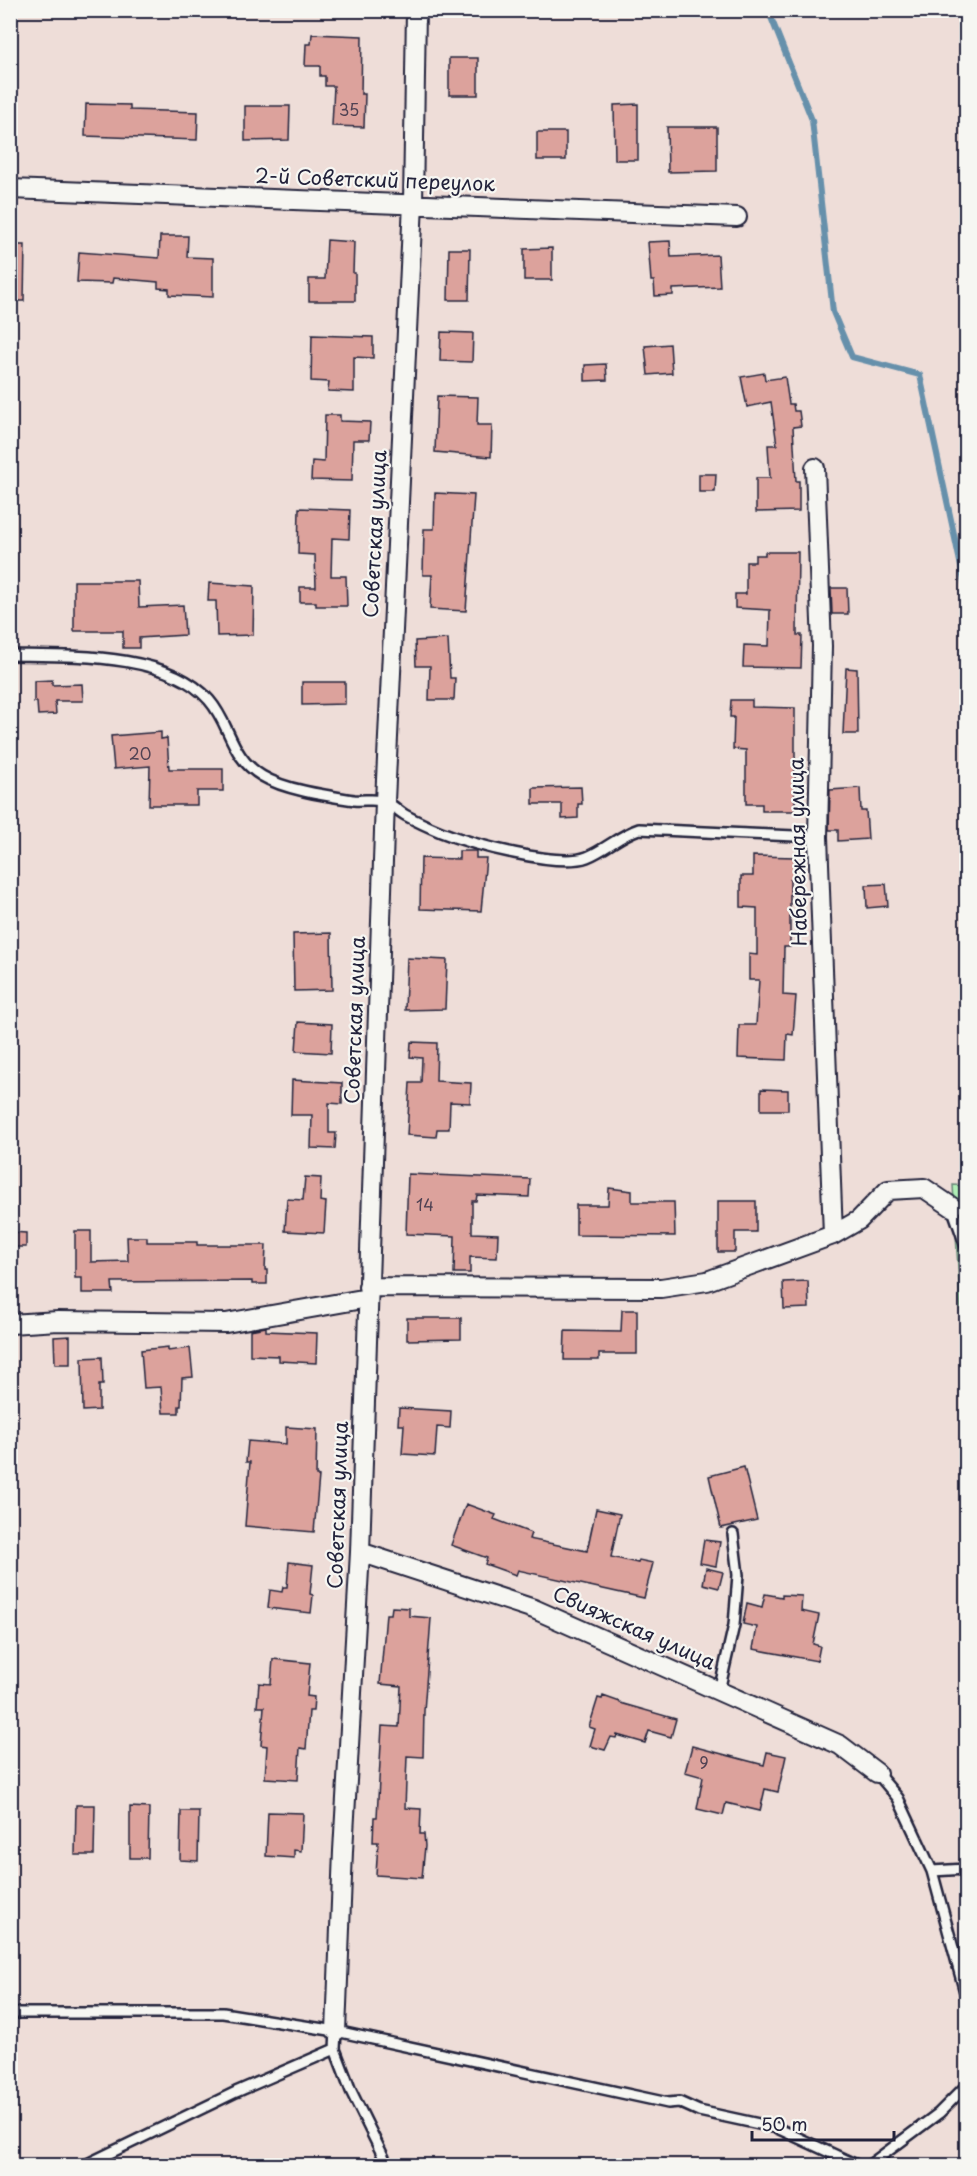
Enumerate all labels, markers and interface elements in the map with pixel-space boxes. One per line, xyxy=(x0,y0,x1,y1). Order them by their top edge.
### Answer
house number: 35 xyxy=(339,97,359,121)
street label: 2-й Советский переулок xyxy=(254,160,496,198)
street label: Советская улица xyxy=(355,449,393,619)
house number: 20 xyxy=(129,741,151,765)
street label: Набережная улица xyxy=(780,757,814,947)
street label: Советская улица xyxy=(336,935,372,1104)
house number: 14 xyxy=(416,1192,434,1216)
street label: Советская улица xyxy=(319,1420,355,1589)
street label: Свияжская улица xyxy=(548,1578,721,1677)
house number: 9 xyxy=(699,1750,709,1774)
scale bar xyxy=(752,2104,894,2142)
text: 50 m xyxy=(761,2110,808,2137)

